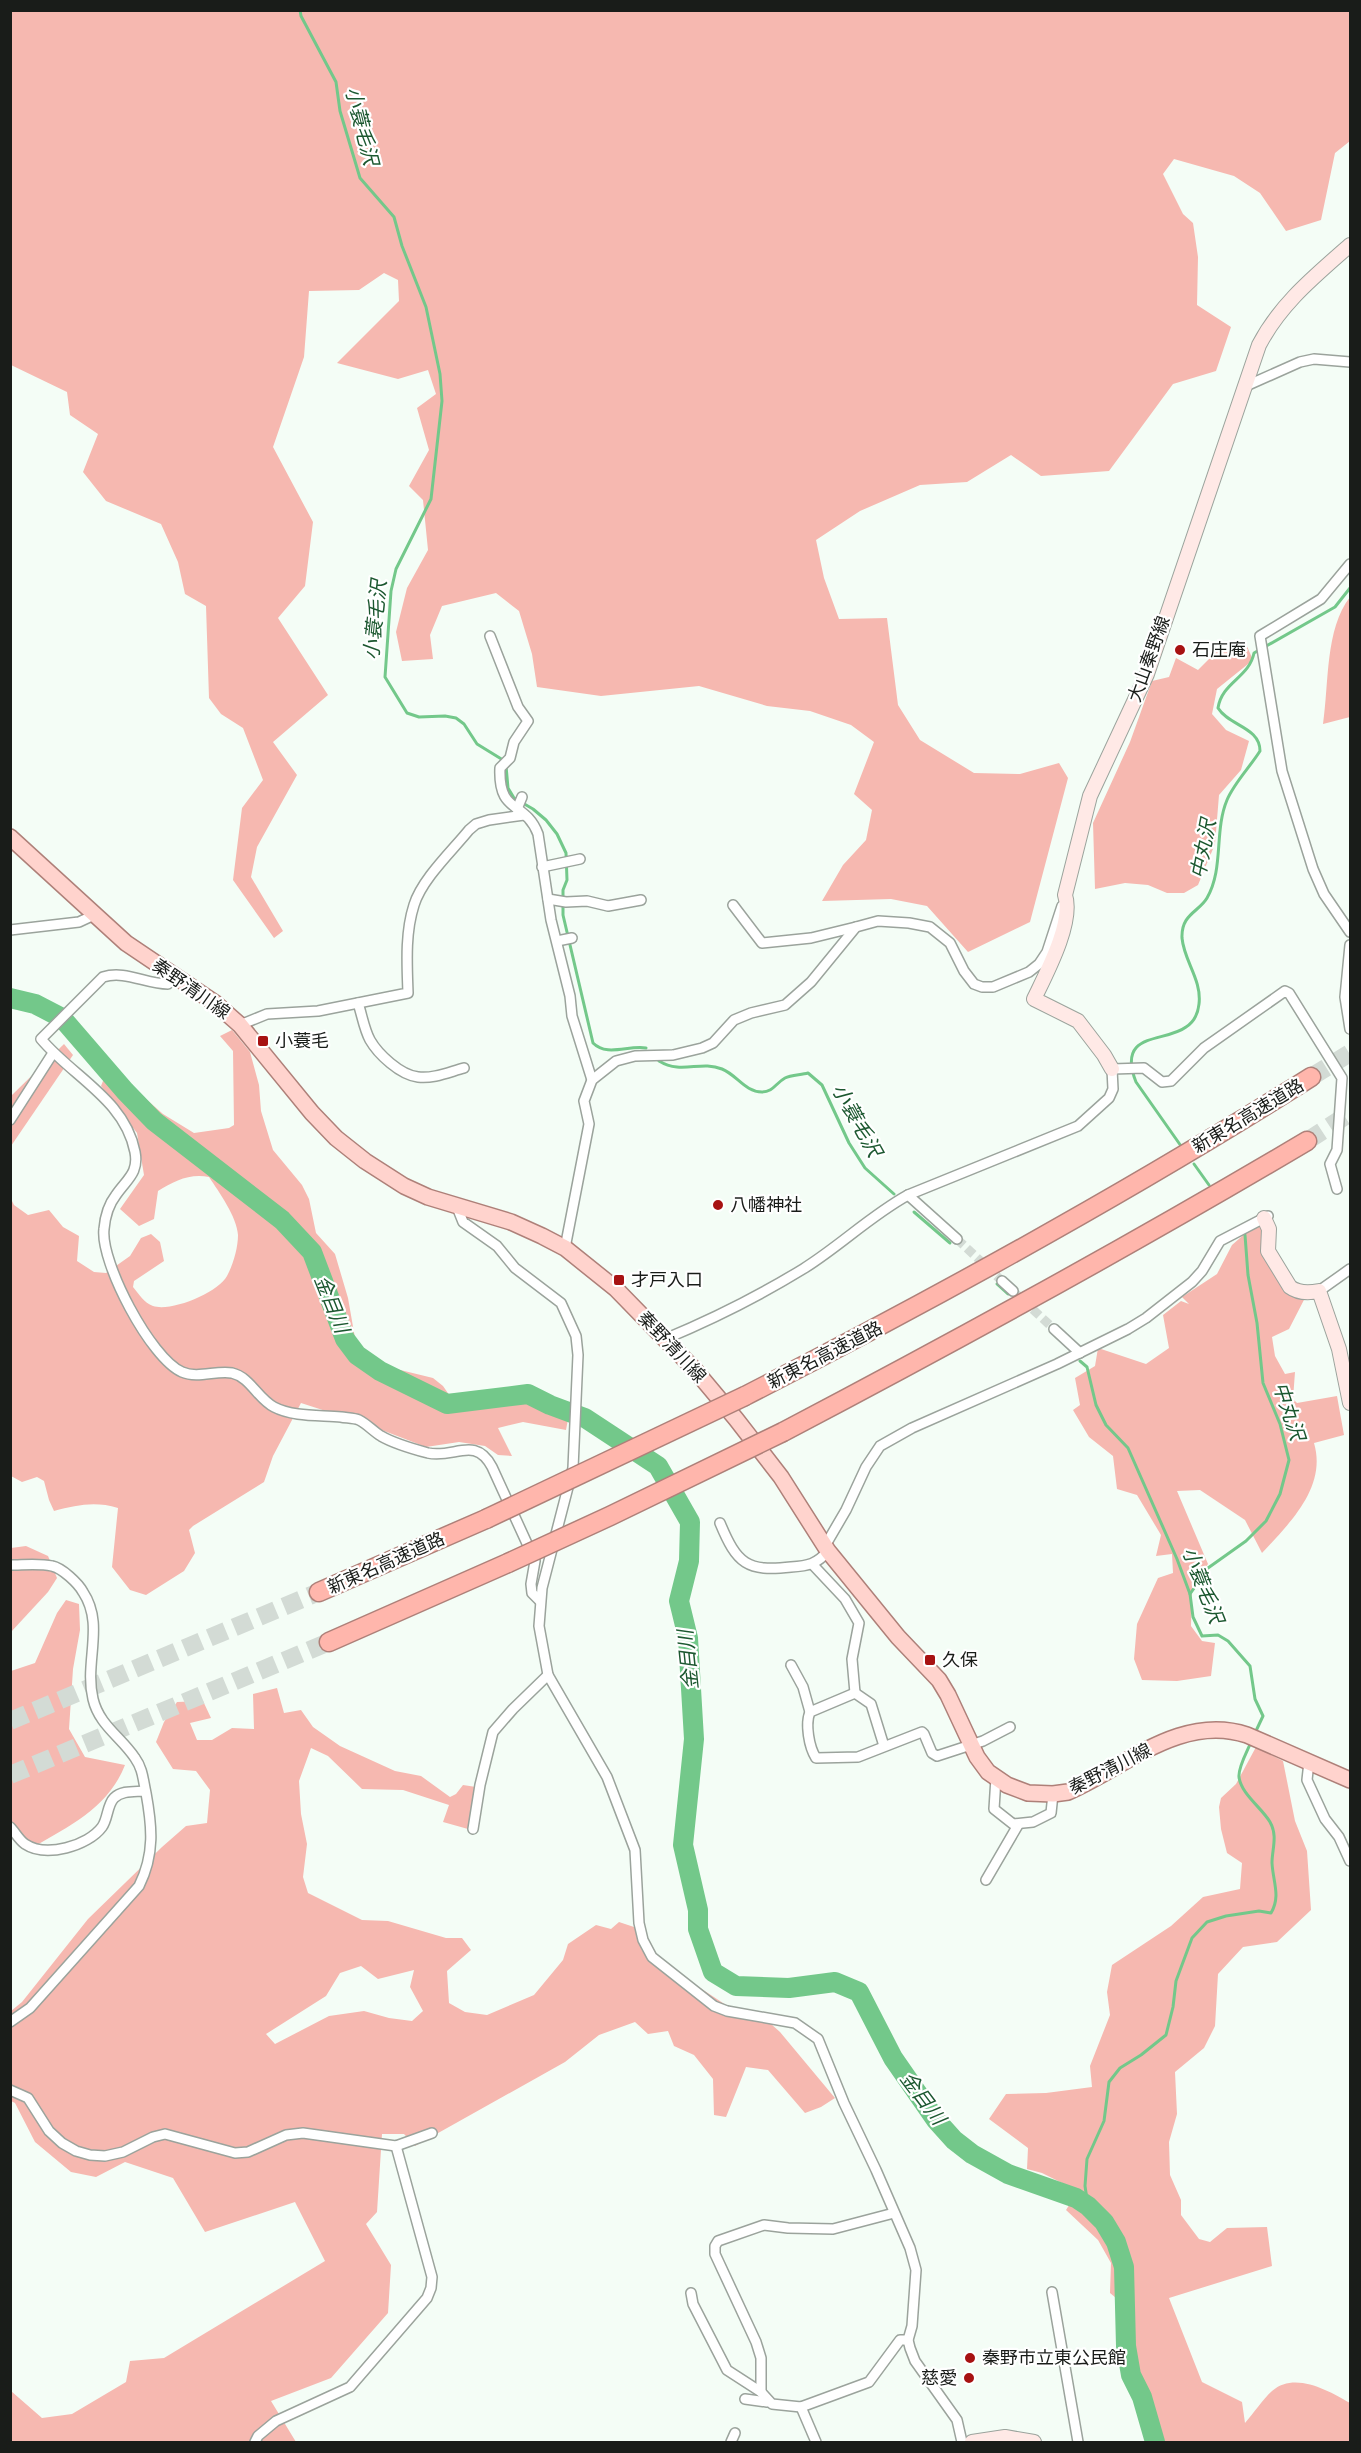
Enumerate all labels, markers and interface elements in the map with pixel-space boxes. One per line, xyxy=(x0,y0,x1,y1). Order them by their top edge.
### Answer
water label: 小蓑毛沢 xyxy=(338,84,385,171)
water label: 小蓑毛沢 xyxy=(358,576,394,661)
street label: 大山秦野線 xyxy=(1122,613,1177,706)
place label: 石庄庵 xyxy=(1192,638,1246,663)
marker: 石庄庵 xyxy=(1173,643,1187,657)
water label: 中丸沢 xyxy=(1185,814,1224,881)
street label: 秦野清川線 xyxy=(147,953,235,1025)
place label: 小蓑毛 xyxy=(275,1029,329,1054)
marker: 小蓑毛 xyxy=(256,1034,270,1048)
street label: 新東名高速道路 xyxy=(1188,1073,1309,1160)
water label: 小蓑毛沢 xyxy=(824,1079,889,1165)
place label: 八幡神社 xyxy=(730,1193,802,1218)
marker: 八幡神社 xyxy=(711,1198,725,1212)
place label: 才戸入口 xyxy=(631,1268,703,1293)
water label: 金目川 xyxy=(307,1271,356,1339)
marker: 才戸入口 xyxy=(612,1273,626,1287)
street label: 秦野清川線 xyxy=(632,1306,711,1389)
street label: 新東名高速道路 xyxy=(763,1316,887,1395)
water label: 中丸沢 xyxy=(1265,1378,1312,1447)
street label: 新東名高速道路 xyxy=(324,1526,449,1601)
water label: 小蓑毛沢 xyxy=(1175,1543,1231,1631)
water label: 金目川 xyxy=(672,1627,706,1691)
place label: 久保 xyxy=(942,1648,978,1673)
marker: 久保 xyxy=(923,1653,937,1667)
street label: 秦野清川線 xyxy=(1064,1738,1156,1801)
water label: 金目川 xyxy=(893,2066,953,2133)
place label: 秦野市立東公民館 xyxy=(982,2346,1126,2371)
marker: 秦野市立東公民館 xyxy=(963,2351,977,2365)
place label: 慈愛 xyxy=(921,2366,957,2391)
marker: 慈愛 xyxy=(962,2371,976,2385)

